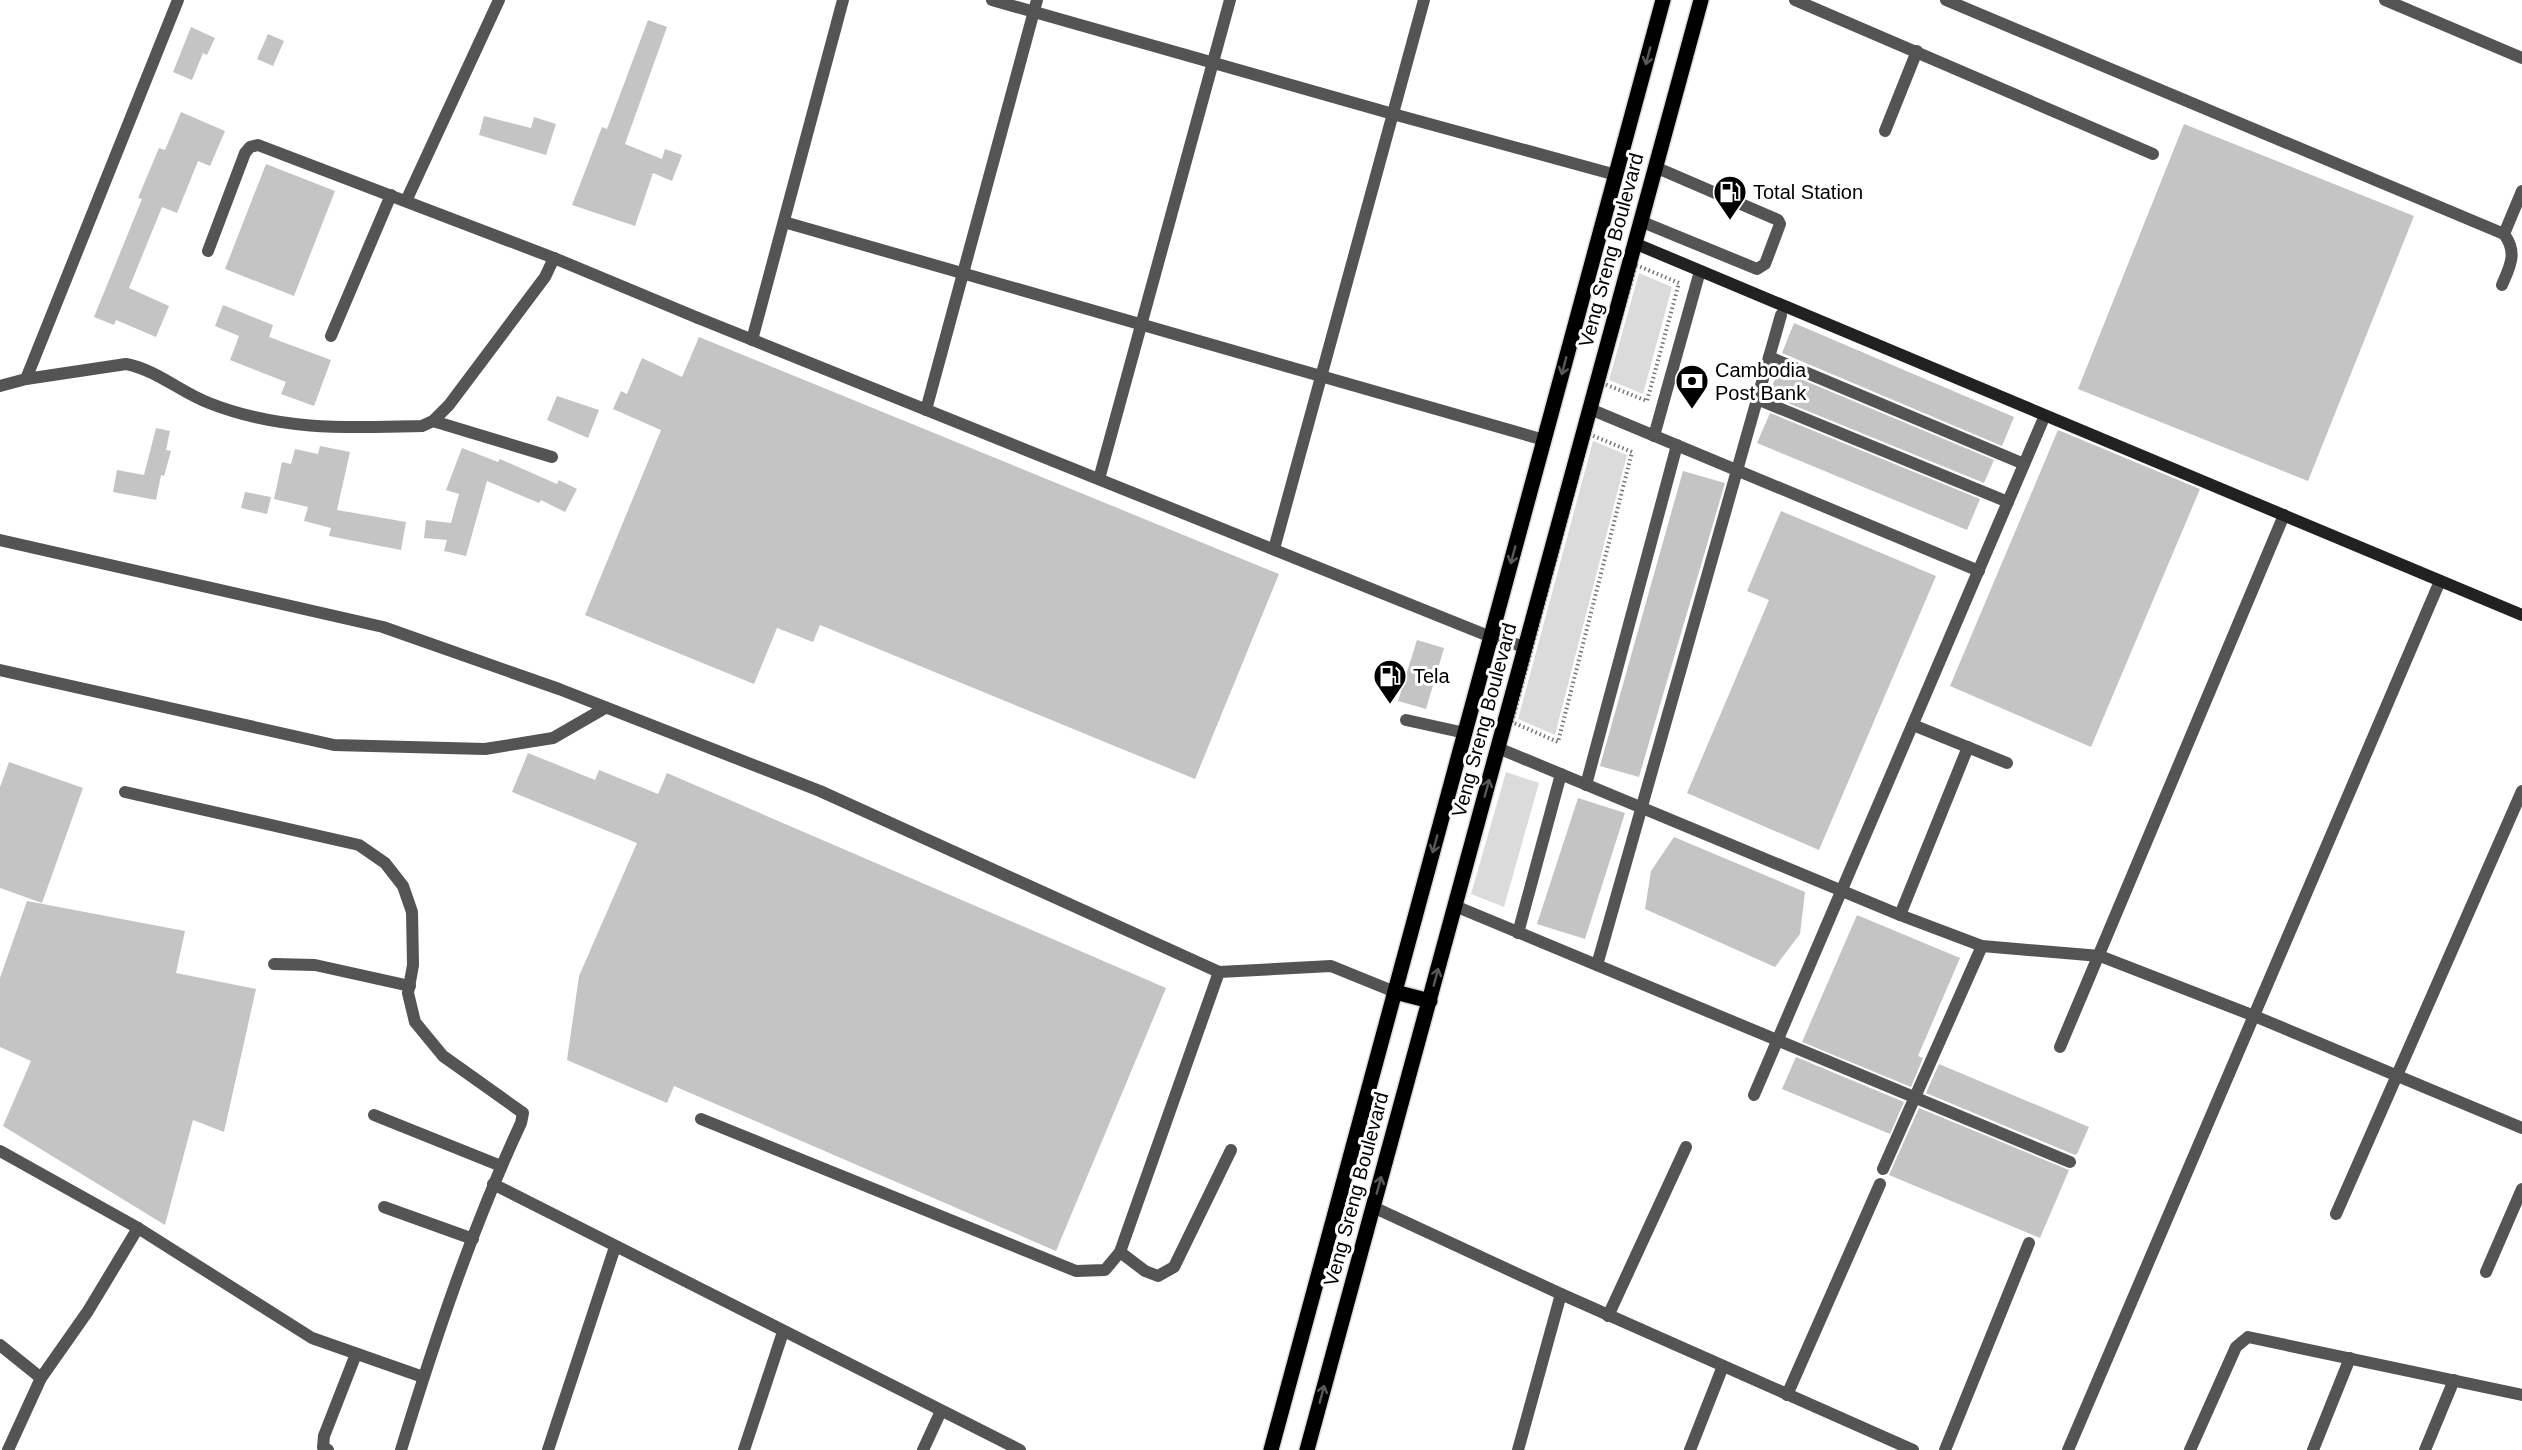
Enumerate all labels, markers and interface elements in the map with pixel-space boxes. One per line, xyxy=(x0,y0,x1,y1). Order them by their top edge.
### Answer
one-way arrow xyxy=(1642,47,1653,66)
street label: Veng Sreng Boulevard xyxy=(1574,150,1648,350)
fuel station icon: Total Station xyxy=(1712,174,1748,221)
place label: Total Station xyxy=(1753,181,1863,203)
one-way arrow xyxy=(1558,356,1570,375)
place label: Cambodia Post Bank xyxy=(1715,359,1807,404)
bank icon: Cambodia Post Bank xyxy=(1674,363,1710,410)
one-way arrow xyxy=(1507,545,1519,564)
street label: Veng Sreng Boulevard xyxy=(1447,620,1521,820)
fuel station icon: Tela xyxy=(1372,658,1408,705)
place label: Tela xyxy=(1413,665,1451,687)
one-way arrow xyxy=(1481,779,1493,798)
one-way arrow xyxy=(1428,834,1440,853)
one-way arrow xyxy=(1431,968,1442,987)
street label: Veng Sreng Boulevard xyxy=(1319,1089,1393,1289)
one-way arrow xyxy=(1374,1176,1385,1195)
one-way arrow xyxy=(1317,1384,1329,1403)

